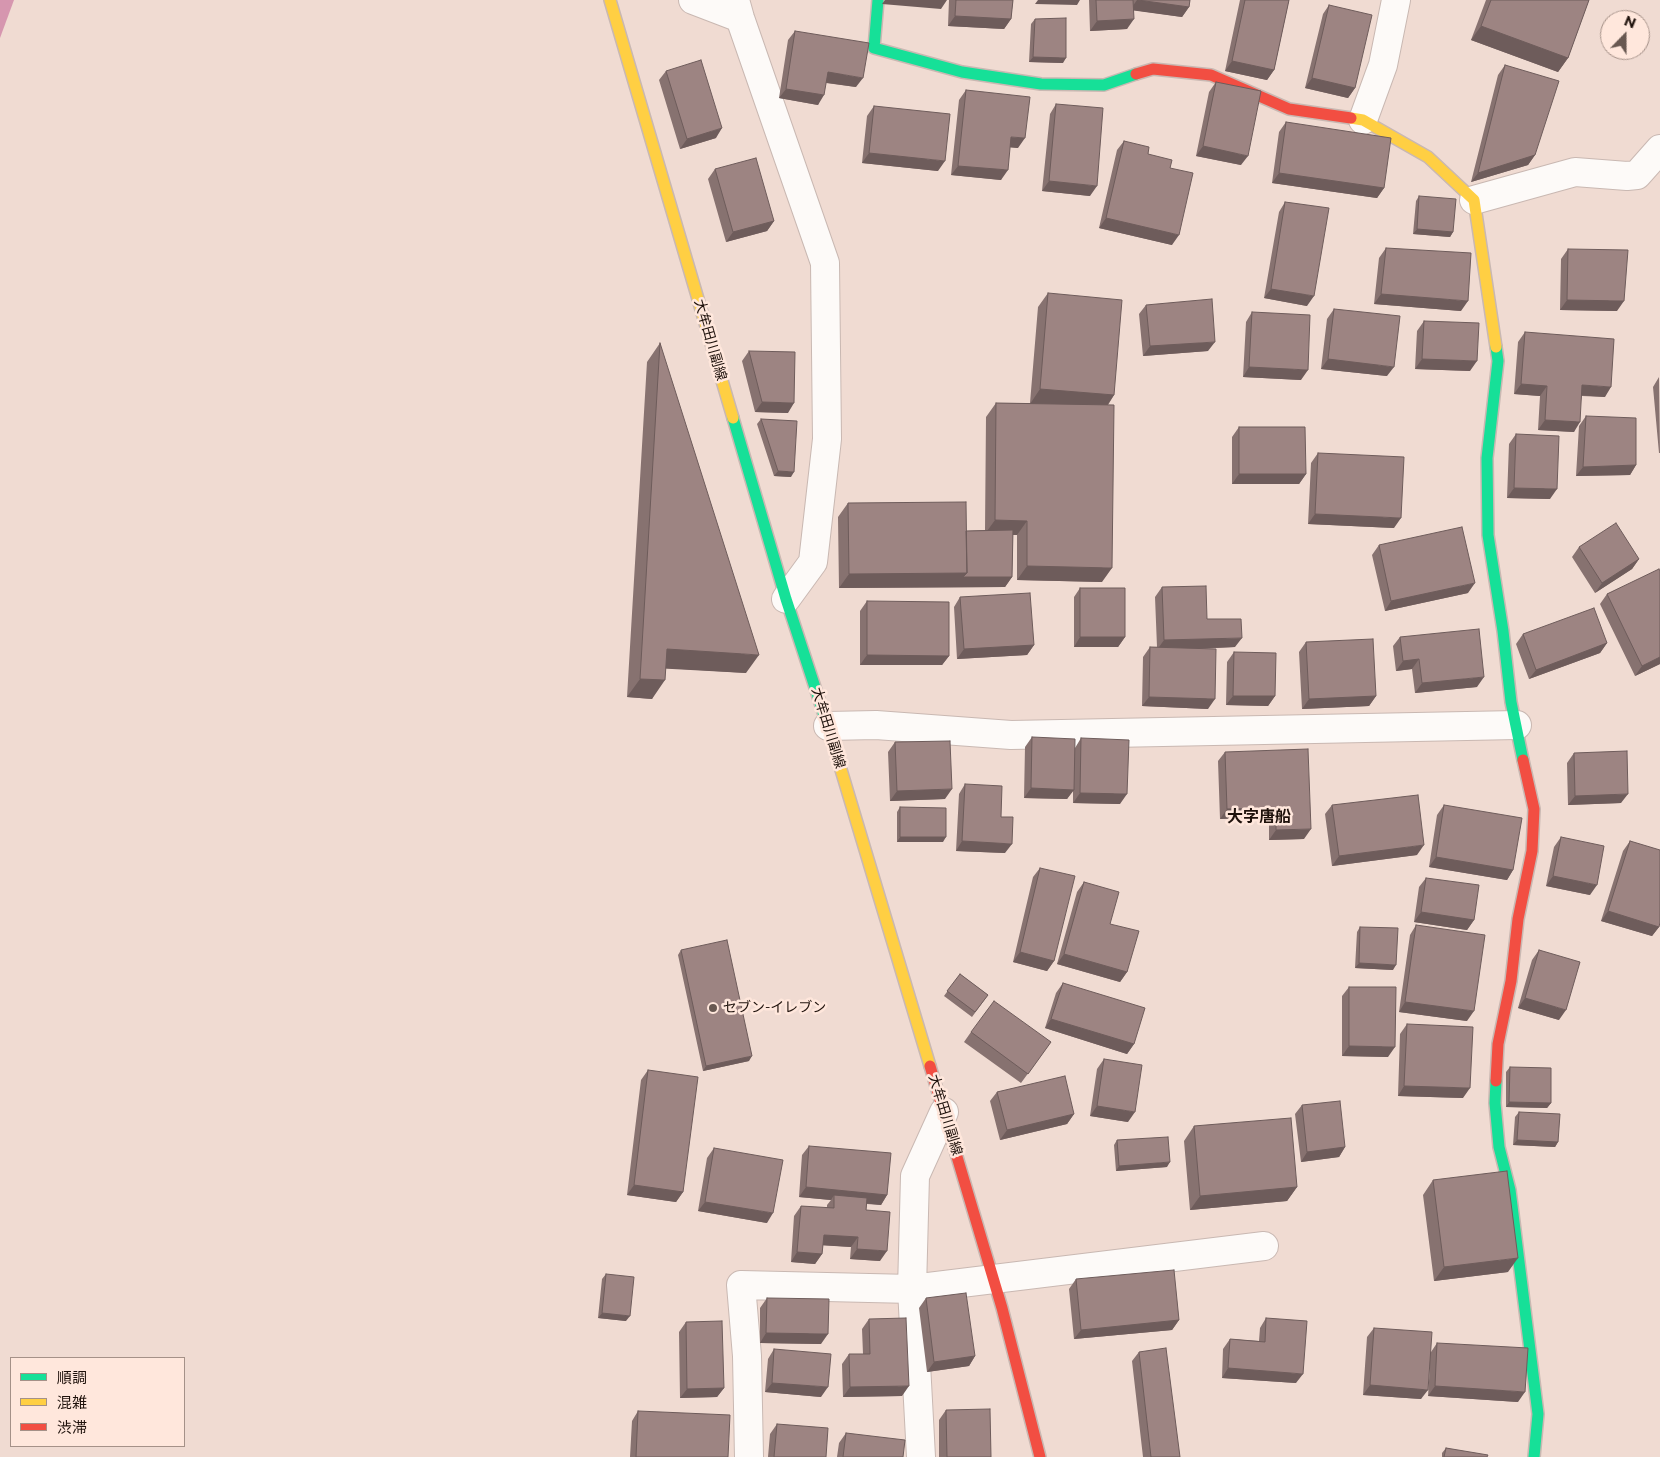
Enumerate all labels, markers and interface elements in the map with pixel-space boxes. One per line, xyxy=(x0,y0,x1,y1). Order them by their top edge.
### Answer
north arrow xyxy=(1600,10,1650,60)
text: N xyxy=(1622,12,1639,32)
street label: 大牟田川副線 xyxy=(690,297,730,383)
street label: 大牟田川副線 xyxy=(808,685,848,771)
district label: 大字唐船 xyxy=(1227,807,1291,827)
place label: セブン-イレブン xyxy=(723,1000,826,1016)
marker: セブン-イレブン xyxy=(707,1002,719,1014)
street label: 大牟田川副線 xyxy=(925,1072,965,1158)
legend xyxy=(10,1357,185,1447)
text: 順調 xyxy=(57,1368,87,1387)
text: 混雑 xyxy=(57,1393,87,1412)
text: 渋滞 xyxy=(57,1418,87,1437)

